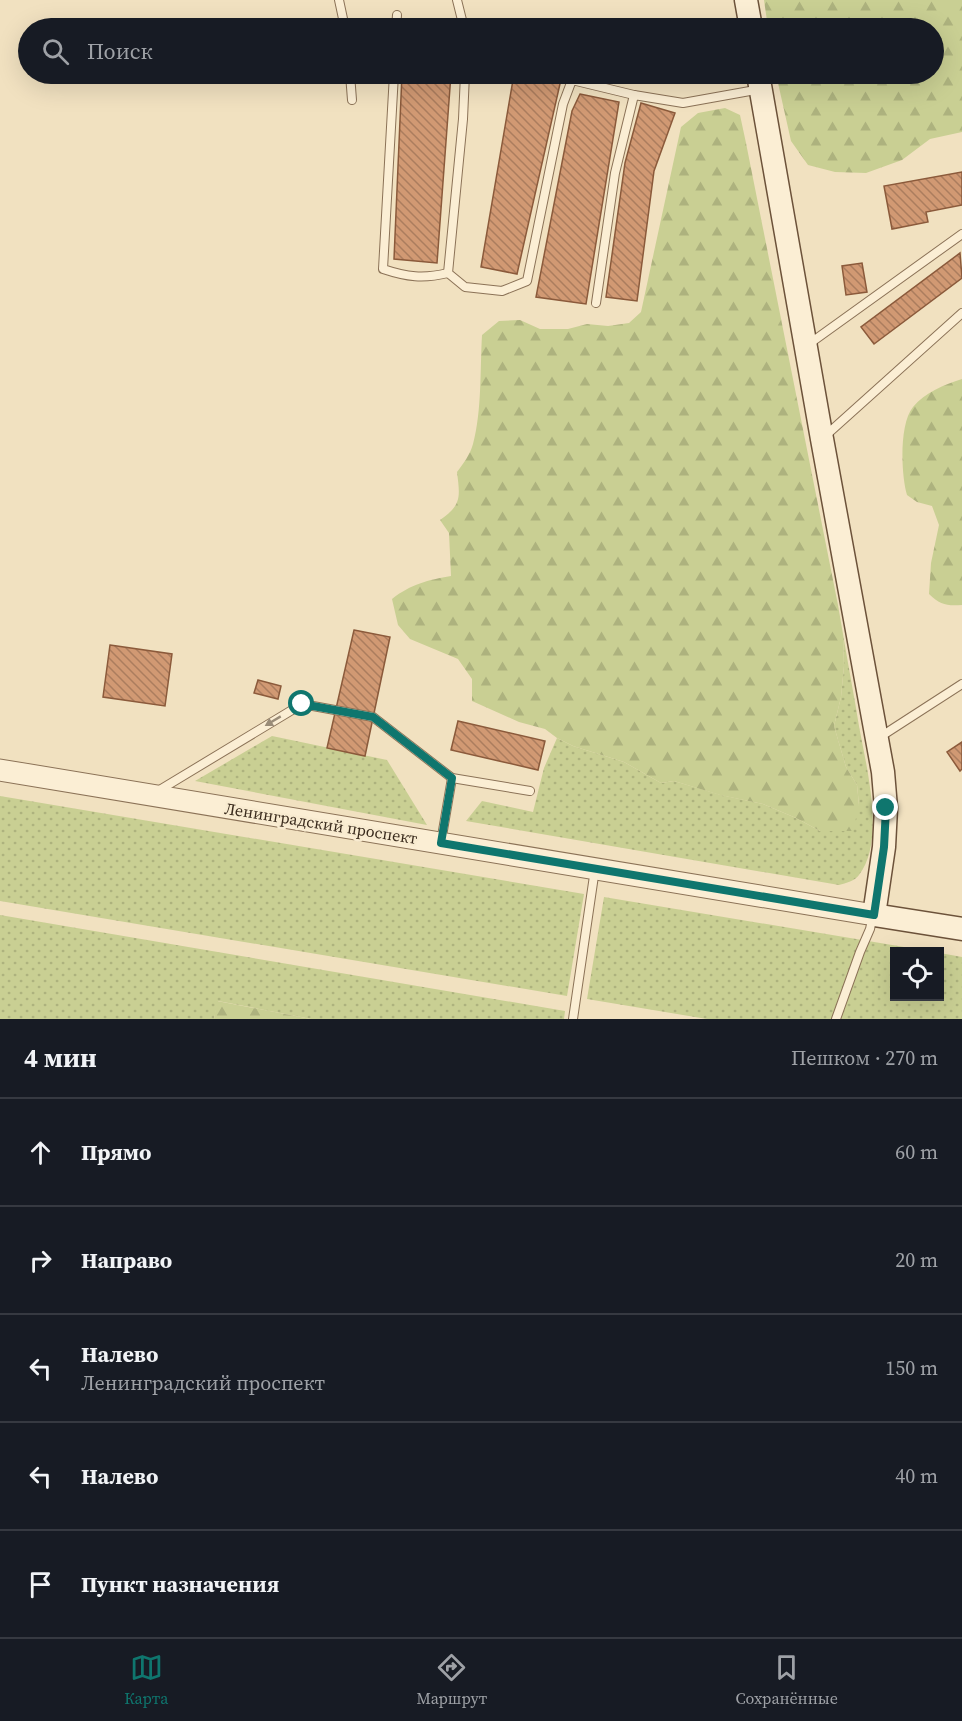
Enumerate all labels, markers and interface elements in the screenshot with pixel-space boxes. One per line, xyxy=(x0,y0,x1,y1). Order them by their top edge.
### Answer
search box xyxy=(18,18,944,84)
icon: search xyxy=(39,35,72,68)
text: Поиск xyxy=(87,36,153,66)
route start xyxy=(288,690,314,716)
one-way arrow xyxy=(265,716,281,727)
route end xyxy=(872,794,898,820)
street label: Ленинградский проспект xyxy=(223,797,420,849)
map controls xyxy=(890,947,944,1001)
button: locate xyxy=(890,947,944,1001)
text: 4 мин xyxy=(24,1040,97,1076)
text: Пешком · 270 m xyxy=(791,1044,938,1072)
icon: ahead xyxy=(24,1136,57,1169)
text: Прямо xyxy=(81,1137,151,1167)
text: 60 m xyxy=(895,1138,938,1166)
icon: right xyxy=(24,1244,57,1277)
text: Направо xyxy=(81,1245,172,1275)
text: 20 m xyxy=(895,1246,938,1274)
text: Налево xyxy=(81,1339,158,1369)
icon: left xyxy=(24,1352,57,1385)
text: 150 m xyxy=(885,1354,938,1382)
text: Ленинградский проспект xyxy=(81,1369,325,1397)
icon: left xyxy=(24,1460,57,1493)
text: Налево xyxy=(81,1461,158,1491)
text: 40 m xyxy=(895,1462,938,1490)
icon: arrive xyxy=(24,1568,57,1601)
text: Пункт назначения xyxy=(81,1569,279,1599)
tab: Карта xyxy=(124,1651,168,1709)
tab: Маршрут xyxy=(417,1651,487,1709)
tab: Сохранённые xyxy=(735,1651,838,1709)

